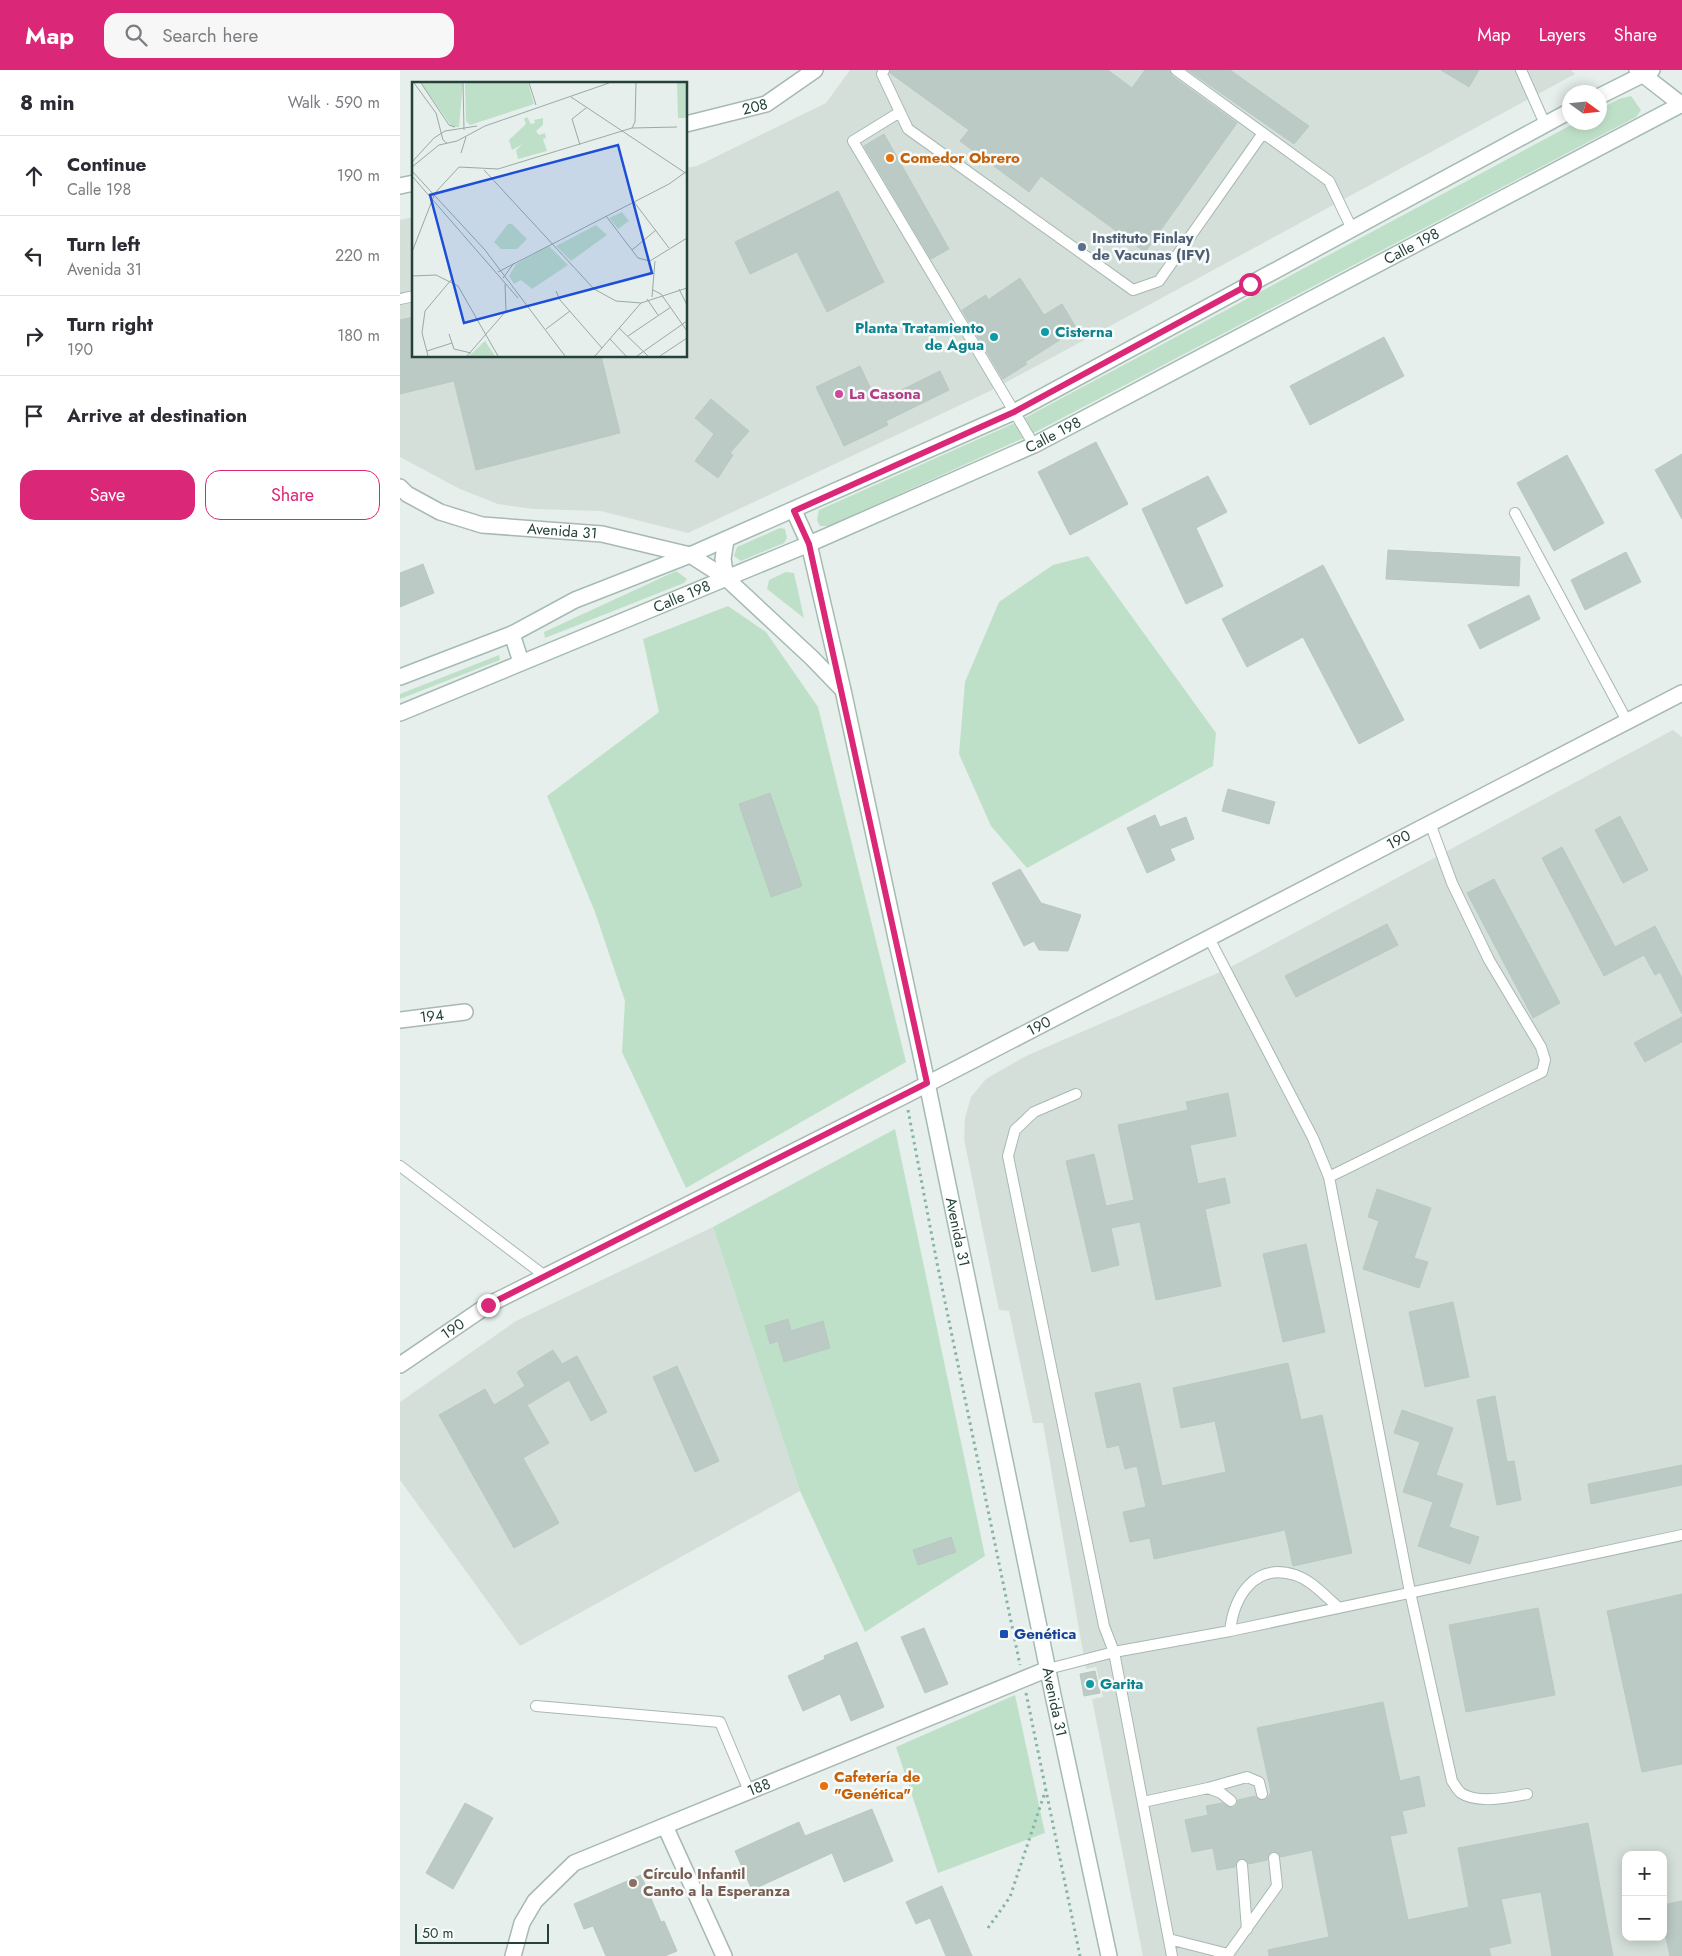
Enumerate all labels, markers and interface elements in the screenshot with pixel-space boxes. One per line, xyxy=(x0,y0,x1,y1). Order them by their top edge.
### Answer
search box xyxy=(104,13,454,58)
text: Map xyxy=(25,18,74,53)
icon: search xyxy=(122,21,150,49)
text: Search here xyxy=(162,22,258,49)
text: Map xyxy=(1477,22,1511,48)
text: Layers xyxy=(1539,22,1586,48)
text: Share xyxy=(1614,22,1657,48)
inset map xyxy=(412,82,688,358)
north arrow xyxy=(1562,85,1607,130)
text: 8 min xyxy=(20,88,75,118)
text: Walk · 590 m xyxy=(288,91,380,114)
street label: 208 xyxy=(740,93,770,121)
place label: Comedor Obrero xyxy=(900,147,1020,169)
text: Continue xyxy=(67,151,146,178)
marker: Comedor Obrero xyxy=(884,152,896,164)
icon: ahead xyxy=(20,162,48,190)
text: 190 m xyxy=(337,164,380,187)
text: Calle 198 xyxy=(67,178,131,201)
street label: Calle 198 xyxy=(1380,223,1443,270)
place label: Instituto Finlay de Vacunas (IFV) xyxy=(1092,227,1210,266)
text: Turn left xyxy=(67,231,140,258)
marker: Instituto Finlay de Vacunas (IFV) xyxy=(1076,241,1088,253)
icon: left xyxy=(20,242,48,270)
text: 220 m xyxy=(335,244,380,267)
text: Avenida 31 xyxy=(67,258,142,281)
route start xyxy=(1239,273,1262,296)
text: Turn right xyxy=(67,311,153,338)
place label: Planta Tratamiento de Agua xyxy=(855,317,984,356)
place label: Cisterna xyxy=(1055,321,1113,343)
icon: right xyxy=(20,322,48,350)
text: 180 m xyxy=(337,324,380,347)
marker: Cisterna xyxy=(1039,326,1051,338)
marker: Planta Tratamiento de Agua xyxy=(988,331,1000,343)
text: 190 xyxy=(67,338,93,361)
place label: La Casona xyxy=(849,383,921,405)
marker: La Casona xyxy=(833,388,845,400)
icon: arrive xyxy=(20,402,48,430)
text: Arrive at destination xyxy=(67,402,247,429)
street label: Calle 198 xyxy=(1022,411,1085,458)
button: Save xyxy=(20,470,195,520)
button: Share xyxy=(205,470,380,520)
street label: Avenida 31 xyxy=(526,517,598,545)
street label: Calle 198 xyxy=(650,575,714,618)
street label: 190 xyxy=(1383,824,1414,855)
street label: 194 xyxy=(418,1004,445,1028)
street label: 190 xyxy=(1023,1011,1055,1042)
street label: Avenida 31 xyxy=(940,1195,976,1269)
route end xyxy=(477,1294,500,1317)
street label: 190 xyxy=(437,1313,469,1345)
place label: Genética xyxy=(1014,1623,1076,1645)
marker: Genética xyxy=(998,1628,1010,1640)
street label: Avenida 31 xyxy=(1037,1665,1073,1739)
place label: Garita xyxy=(1100,1673,1143,1695)
marker: Garita xyxy=(1084,1678,1096,1690)
place label: Cafetería de "Genética" xyxy=(834,1766,921,1805)
street label: 188 xyxy=(744,1773,774,1802)
marker: Cafetería de "Genética" xyxy=(818,1780,830,1792)
map controls xyxy=(1622,1851,1667,1941)
button: + xyxy=(1622,1851,1667,1896)
place label: Círculo Infantil Canto a la Esperanza xyxy=(643,1863,790,1902)
marker: Círculo Infantil Canto a la Esperanza xyxy=(627,1877,639,1889)
button: − xyxy=(1622,1896,1667,1941)
scale bar xyxy=(415,1921,549,1944)
text: 50 m xyxy=(422,1923,453,1943)

